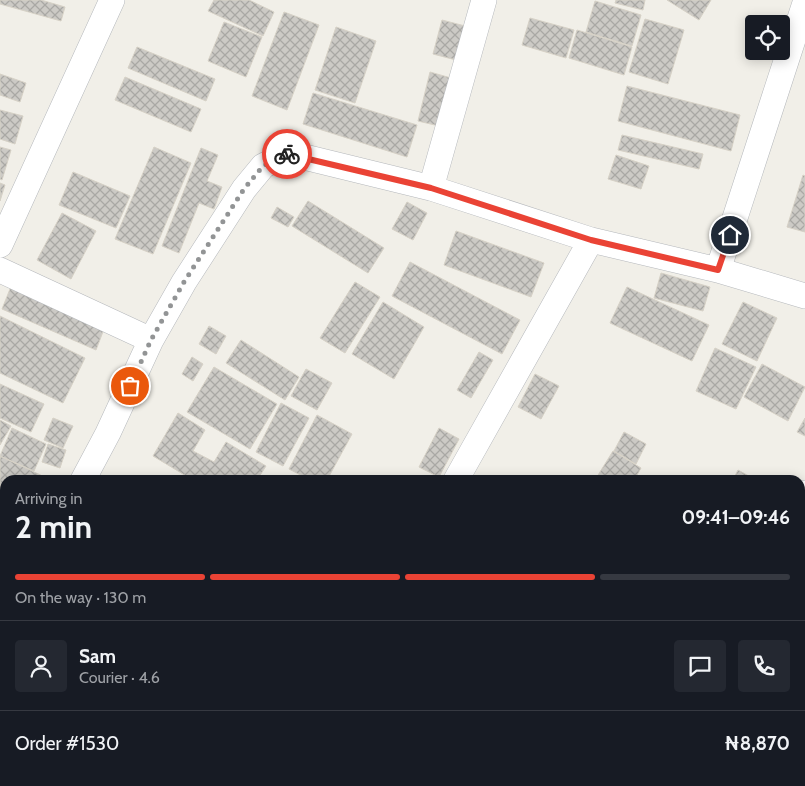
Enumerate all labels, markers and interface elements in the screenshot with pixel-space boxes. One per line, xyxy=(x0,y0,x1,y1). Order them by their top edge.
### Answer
map controls xyxy=(745,15,790,60)
button: locate xyxy=(745,15,790,60)
courier xyxy=(262,129,312,179)
icon: bike xyxy=(273,140,301,168)
pin xyxy=(709,214,751,256)
icon: home xyxy=(716,221,744,249)
pin xyxy=(109,365,151,407)
icon: bag xyxy=(116,372,144,400)
text: Arriving in xyxy=(15,489,82,508)
text: 09:41–09:46 xyxy=(682,506,790,529)
text: 2 min xyxy=(15,507,92,546)
text: On the way · 130 m xyxy=(15,588,146,607)
button: person xyxy=(15,640,67,692)
button: chat xyxy=(674,640,726,692)
button: phone xyxy=(738,640,790,692)
text: Sam xyxy=(79,645,116,668)
text: Courier · 4.6 xyxy=(79,668,160,687)
text: Order #1530 xyxy=(15,732,119,755)
text: ₦8,870 xyxy=(724,732,790,755)

